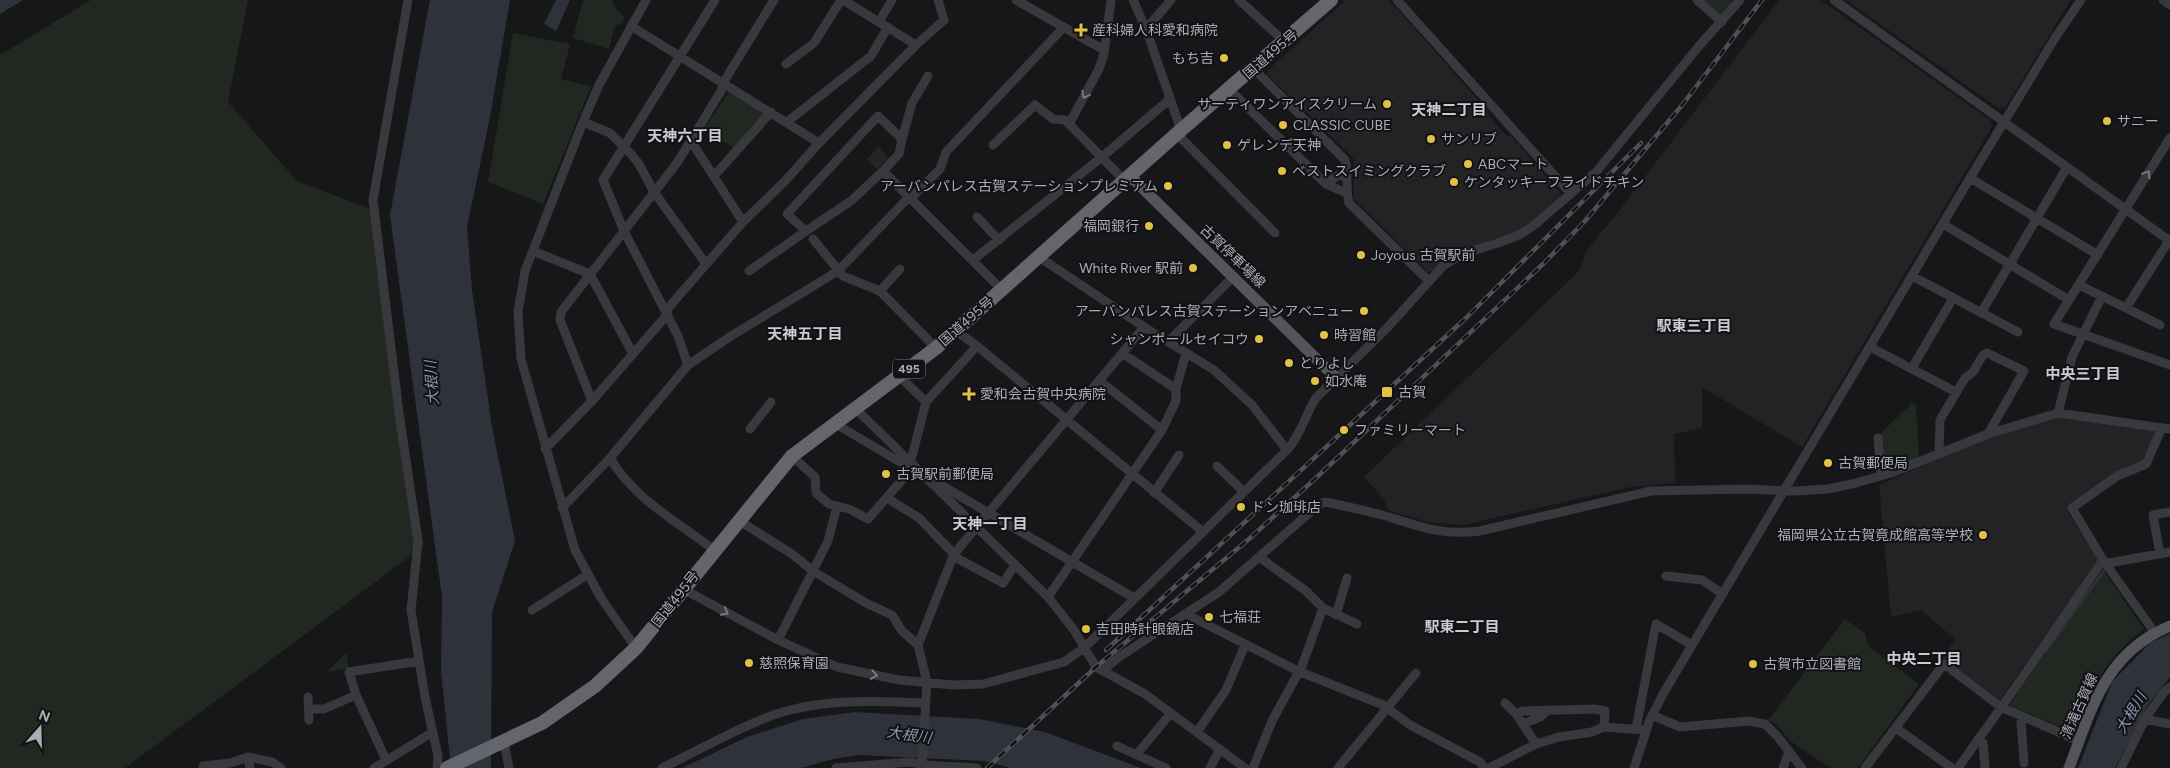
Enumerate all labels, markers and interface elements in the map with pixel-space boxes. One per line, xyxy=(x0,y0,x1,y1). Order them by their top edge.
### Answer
place label: 産科婦人科愛和病院 xyxy=(1092,22,1218,39)
marker: 産科婦人科愛和病院 xyxy=(1074,23,1088,37)
street label: 国道495号 xyxy=(1240,26,1301,83)
place label: もち吉 xyxy=(1172,50,1214,67)
marker: もち吉 xyxy=(1218,52,1230,64)
one-way arrow xyxy=(1081,89,1091,98)
place label: サーティワンアイスクリーム xyxy=(1197,96,1377,113)
marker: サーティワンアイスクリーム xyxy=(1381,98,1393,110)
district label: 天神二丁目 xyxy=(1411,101,1487,119)
place label: サニー xyxy=(2117,113,2159,130)
marker: サニー xyxy=(2101,115,2113,127)
place label: CLASSIC CUBE xyxy=(1293,117,1391,134)
marker: CLASSIC CUBE xyxy=(1277,119,1289,131)
district label: 天神六丁目 xyxy=(647,127,723,145)
place label: サンリブ xyxy=(1441,131,1497,148)
marker: サンリブ xyxy=(1425,133,1437,145)
place label: ゲレンデ天神 xyxy=(1237,137,1321,154)
marker: ゲレンデ天神 xyxy=(1221,139,1233,151)
place label: ABCマート xyxy=(1478,156,1548,173)
marker: ABCマート xyxy=(1462,158,1474,170)
place label: ベストスイミングクラブ xyxy=(1292,163,1446,180)
marker: ベストスイミングクラブ xyxy=(1276,165,1288,177)
one-way arrow xyxy=(2141,170,2151,179)
place label: ケンタッキーフライドチキン xyxy=(1464,174,1644,191)
marker: ケンタッキーフライドチキン xyxy=(1448,176,1460,188)
place label: アーバンパレス古賀ステーションプレミアム xyxy=(880,178,1158,195)
marker: アーバンパレス古賀ステーションプレミアム xyxy=(1162,180,1174,192)
place label: 福岡銀行 xyxy=(1083,218,1139,235)
marker: 福岡銀行 xyxy=(1143,220,1155,232)
street label: 古賀停車場線 xyxy=(1197,221,1269,292)
place label: Joyous 古賀駅前 xyxy=(1371,247,1475,264)
marker: Joyous 古賀駅前 xyxy=(1355,249,1367,261)
place label: White River 駅前 xyxy=(1079,260,1183,277)
marker: White River 駅前 xyxy=(1187,262,1199,274)
street label: 国道495号 xyxy=(936,293,997,350)
place label: アーバンパレス古賀ステーションアベニュー xyxy=(1075,303,1354,320)
marker: アーバンパレス古賀ステーションアベニュー xyxy=(1358,305,1370,317)
district label: 駅東三丁目 xyxy=(1656,317,1732,335)
district label: 天神五丁目 xyxy=(767,325,843,343)
place label: 時習館 xyxy=(1334,327,1376,344)
marker: 時習館 xyxy=(1318,329,1330,341)
place label: シャンポールセイコウ xyxy=(1110,331,1249,348)
marker: シャンポールセイコウ xyxy=(1253,333,1265,345)
place label: とりよし xyxy=(1299,355,1355,372)
marker: とりよし xyxy=(1283,357,1295,369)
water label: 大根川 xyxy=(421,358,443,406)
road number: 495 xyxy=(893,359,925,378)
district label: 中央三丁目 xyxy=(2045,365,2121,383)
place label: 如水庵 xyxy=(1325,373,1367,390)
marker: 如水庵 xyxy=(1309,375,1321,387)
place label: 古賀 xyxy=(1398,384,1426,401)
marker: 古賀 xyxy=(1380,385,1394,399)
place label: 愛和会古賀中央病院 xyxy=(980,386,1106,403)
marker: 愛和会古賀中央病院 xyxy=(962,387,976,401)
place label: ファミリーマート xyxy=(1354,422,1466,439)
marker: ファミリーマート xyxy=(1338,424,1350,436)
place label: 古賀郵便局 xyxy=(1838,455,1908,472)
marker: 古賀郵便局 xyxy=(1822,457,1834,469)
place label: 古賀駅前郵便局 xyxy=(896,466,994,483)
marker: 古賀駅前郵便局 xyxy=(880,468,892,480)
place label: ドン珈琲店 xyxy=(1251,499,1321,516)
marker: ドン珈琲店 xyxy=(1235,501,1247,513)
district label: 天神一丁目 xyxy=(952,515,1028,533)
place label: 福岡県公立古賀竟成館高等学校 xyxy=(1777,527,1973,544)
marker: 福岡県公立古賀竟成館高等学校 xyxy=(1977,529,1989,541)
street label: 国道495号 xyxy=(648,568,703,631)
one-way arrow xyxy=(720,606,729,616)
place label: 七福荘 xyxy=(1219,609,1261,626)
marker: 七福荘 xyxy=(1203,611,1215,623)
district label: 駅東二丁目 xyxy=(1424,618,1500,636)
place label: 吉田時計眼鏡店 xyxy=(1096,621,1194,638)
marker: 吉田時計眼鏡店 xyxy=(1080,623,1092,635)
district label: 中央二丁目 xyxy=(1886,650,1962,668)
place label: 慈照保育園 xyxy=(759,655,829,672)
place label: 古賀市立図書館 xyxy=(1763,656,1861,673)
marker: 慈照保育園 xyxy=(743,657,755,669)
marker: 古賀市立図書館 xyxy=(1747,658,1759,670)
one-way arrow xyxy=(870,670,879,680)
street label: 清滝古賀線 xyxy=(2057,671,2101,742)
water label: 大根川 xyxy=(2112,687,2151,737)
north arrow xyxy=(15,703,65,753)
text: N xyxy=(36,706,52,726)
water label: 大根川 xyxy=(885,723,935,747)

